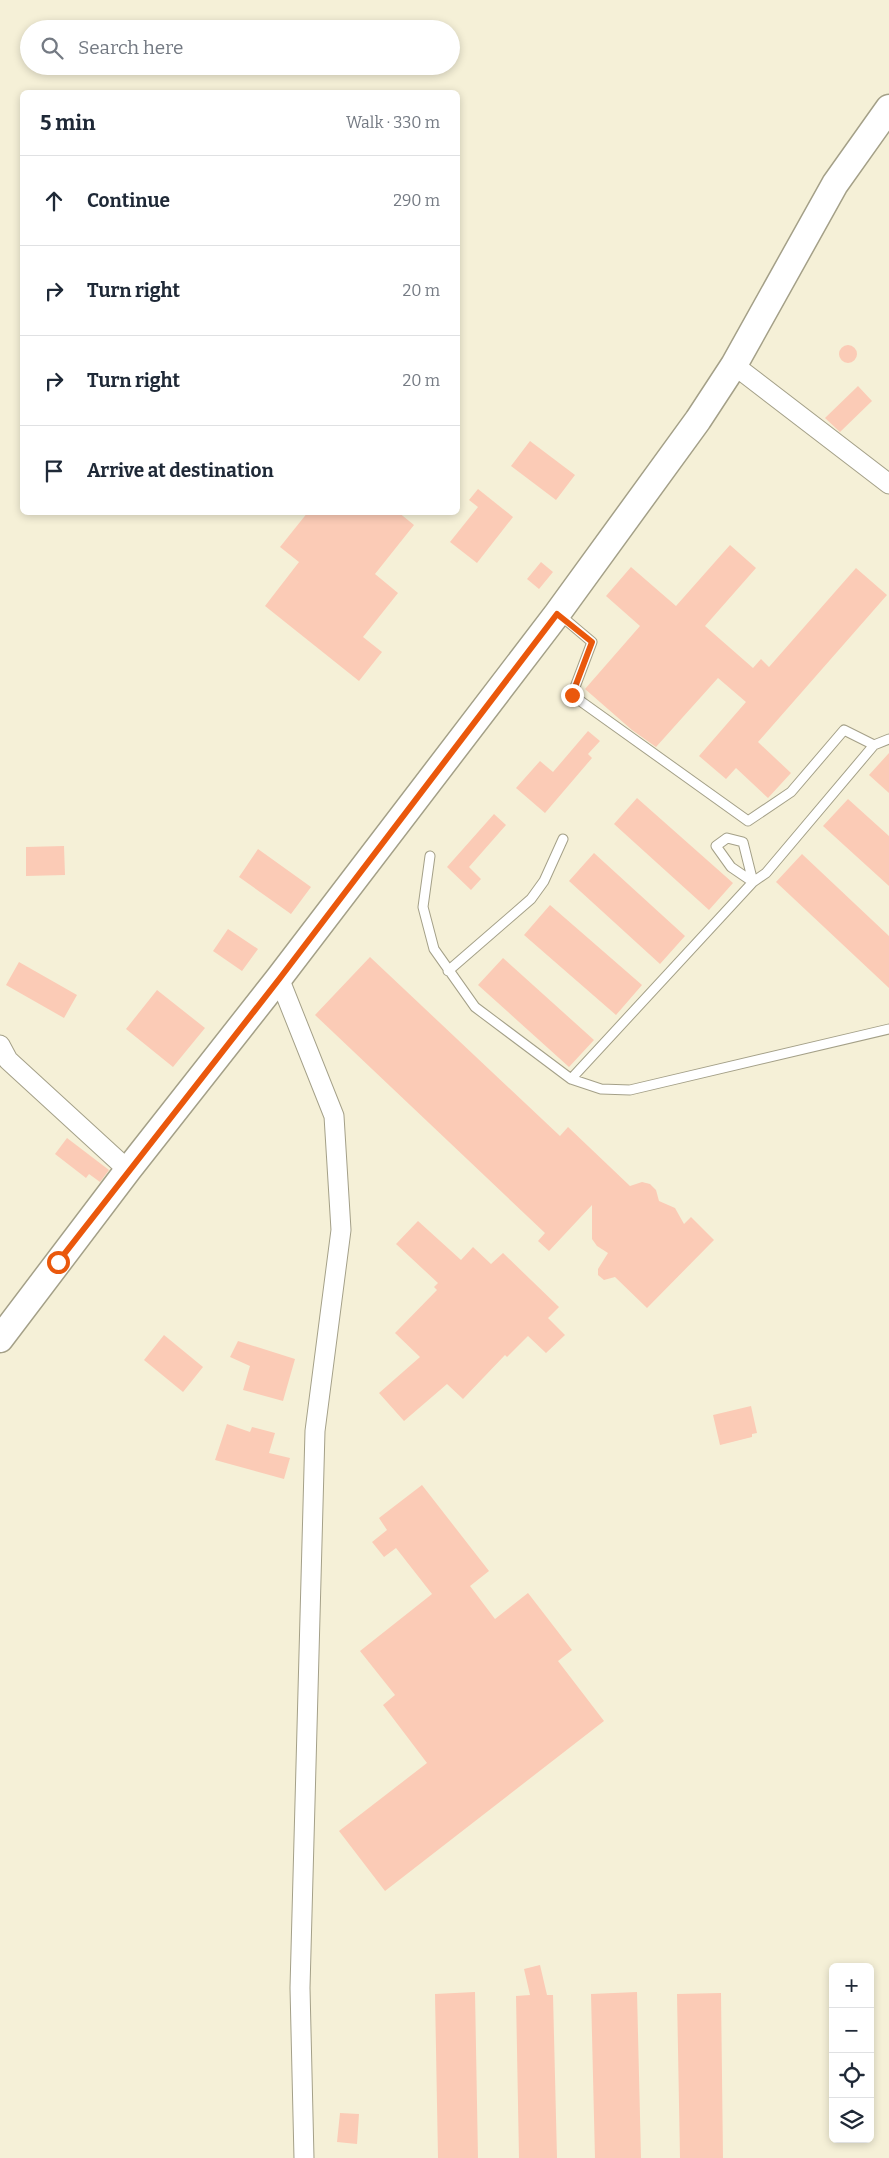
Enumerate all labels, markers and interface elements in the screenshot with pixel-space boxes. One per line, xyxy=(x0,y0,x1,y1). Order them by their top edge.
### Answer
search box xyxy=(20,20,460,75)
icon: search xyxy=(38,34,66,62)
text: Search here xyxy=(78,36,183,59)
text: 5 min xyxy=(40,110,96,136)
text: Walk · 330 m xyxy=(346,113,440,132)
icon: ahead xyxy=(40,187,68,215)
text: Continue xyxy=(87,189,170,212)
text: 290 m xyxy=(393,191,440,210)
icon: right xyxy=(40,277,68,305)
text: Turn right xyxy=(87,279,180,302)
text: 20 m xyxy=(403,281,440,300)
icon: right xyxy=(40,367,68,395)
text: Turn right xyxy=(87,369,180,392)
text: 20 m xyxy=(403,371,440,390)
icon: arrive xyxy=(40,457,68,485)
text: Arrive at destination xyxy=(87,459,274,482)
route end xyxy=(561,684,584,707)
route start xyxy=(47,1251,70,1274)
map controls xyxy=(829,1963,874,2143)
button: + xyxy=(829,1963,874,2008)
button: − xyxy=(829,2008,874,2053)
button: locate xyxy=(829,2053,874,2098)
button: layers xyxy=(829,2098,874,2143)

